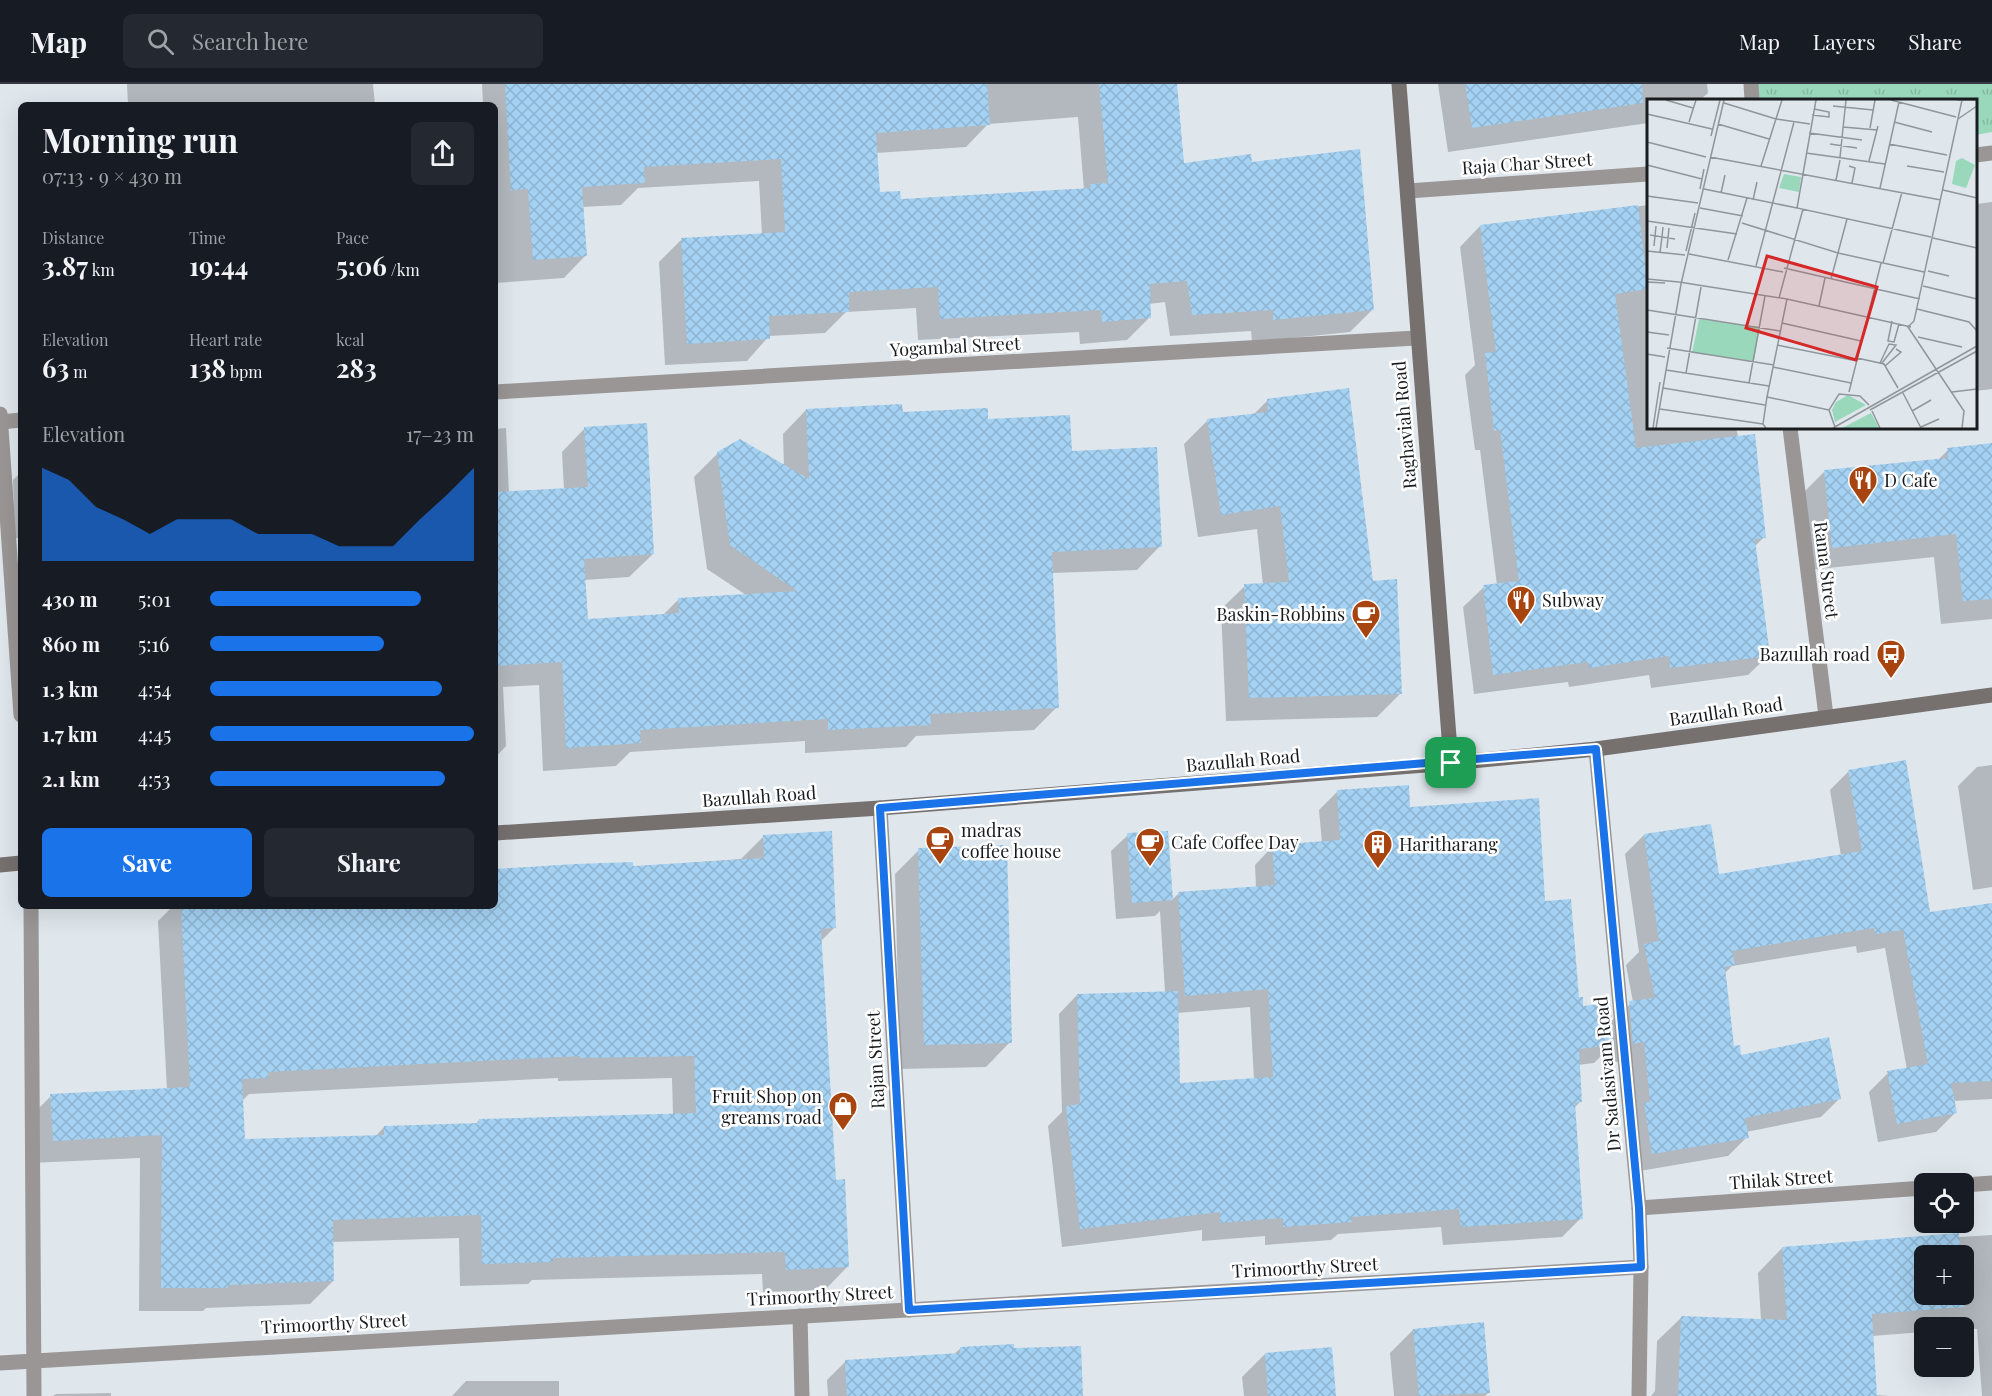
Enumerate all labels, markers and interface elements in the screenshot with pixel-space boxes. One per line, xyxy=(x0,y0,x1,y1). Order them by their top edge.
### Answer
search box xyxy=(123,14,543,68)
text: Map xyxy=(30,23,87,60)
icon: search xyxy=(144,25,177,58)
text: Search here xyxy=(192,26,308,56)
text: Map xyxy=(1739,27,1780,55)
text: Layers xyxy=(1813,27,1875,55)
text: Share xyxy=(1908,27,1962,55)
inset map xyxy=(1647,99,1977,429)
text: Morning run xyxy=(42,117,238,161)
button: share xyxy=(411,122,474,185)
street label: Raja Char Street xyxy=(1461,146,1594,180)
text: 07:13 · 9 × 430 m xyxy=(42,162,182,189)
text: Distance xyxy=(42,227,104,248)
text: Time xyxy=(189,227,226,248)
text: Pace xyxy=(336,227,369,248)
text: 3.87 xyxy=(42,248,88,283)
text: 19:44 xyxy=(189,248,248,283)
text: 5:06 xyxy=(336,248,387,283)
text: km xyxy=(88,259,115,280)
text: /km xyxy=(387,259,420,280)
text: Elevation xyxy=(42,329,109,350)
text: Heart rate xyxy=(189,329,262,350)
text: kcal xyxy=(336,329,365,350)
street label: Yogambal Street xyxy=(888,331,1021,361)
text: 63 xyxy=(42,350,69,385)
text: 138 xyxy=(189,350,226,385)
text: 283 xyxy=(336,350,377,385)
street label: Raghaviah Road xyxy=(1386,359,1422,490)
text: m xyxy=(69,361,87,382)
text: bpm xyxy=(226,361,263,382)
text: Elevation xyxy=(42,420,125,447)
text: 17–23 m xyxy=(406,420,474,447)
restaurant icon: D Cafe xyxy=(1847,464,1879,506)
place label: D Cafe xyxy=(1884,468,1938,492)
street label: Rama Street xyxy=(1809,520,1845,621)
restaurant icon: Subway xyxy=(1505,584,1537,626)
text: 430 m xyxy=(42,585,98,612)
text: 5:01 xyxy=(138,585,171,612)
place label: Subway xyxy=(1542,588,1604,612)
cafe icon: Baskin-Robbins xyxy=(1350,598,1382,640)
place label: Baskin-Robbins xyxy=(1216,602,1345,626)
text: 860 m xyxy=(42,630,100,657)
text: 5:16 xyxy=(138,630,169,657)
bus stop icon: Bazullah road xyxy=(1875,638,1907,680)
place label: Bazullah road xyxy=(1760,642,1871,666)
text: 1.3 km xyxy=(42,675,98,702)
text: 4:54 xyxy=(138,675,171,702)
street label: Bazullah Road xyxy=(1668,691,1785,731)
text: 1.7 km xyxy=(42,720,98,747)
text: 4:45 xyxy=(138,720,171,747)
pin xyxy=(1425,737,1476,788)
street label: Bazullah Road xyxy=(1185,743,1302,777)
icon: arrive xyxy=(1434,746,1467,779)
text: 2.1 km xyxy=(42,765,100,792)
text: 4:53 xyxy=(138,765,171,792)
street label: Bazullah Road xyxy=(701,780,817,812)
place label: madras coffee house xyxy=(961,818,1061,863)
cafe icon: madras coffee house xyxy=(924,824,956,866)
cafe icon: Cafe Coffee Day xyxy=(1134,826,1166,868)
button: Save xyxy=(42,828,252,897)
button: Share xyxy=(264,828,474,897)
building icon: Haritharang xyxy=(1362,828,1394,870)
place label: Cafe Coffee Day xyxy=(1171,830,1299,854)
place label: Haritharang xyxy=(1399,832,1498,856)
street label: Dr Sadasivam Road xyxy=(1588,995,1626,1153)
street label: Rajan Street xyxy=(860,1010,890,1110)
place label: Fruit Shop on greams road xyxy=(712,1084,823,1129)
shop icon: Fruit Shop on greams road xyxy=(827,1090,859,1132)
street label: Thilak Street xyxy=(1729,1163,1834,1195)
map controls xyxy=(1914,1173,1974,1377)
button: locate xyxy=(1914,1173,1974,1233)
button: + xyxy=(1914,1245,1974,1305)
street label: Trimoorthy Street xyxy=(1231,1251,1379,1283)
street label: Trimoorthy Street xyxy=(746,1279,894,1311)
street label: Trimoorthy Street xyxy=(260,1307,408,1339)
button: − xyxy=(1914,1317,1974,1377)

